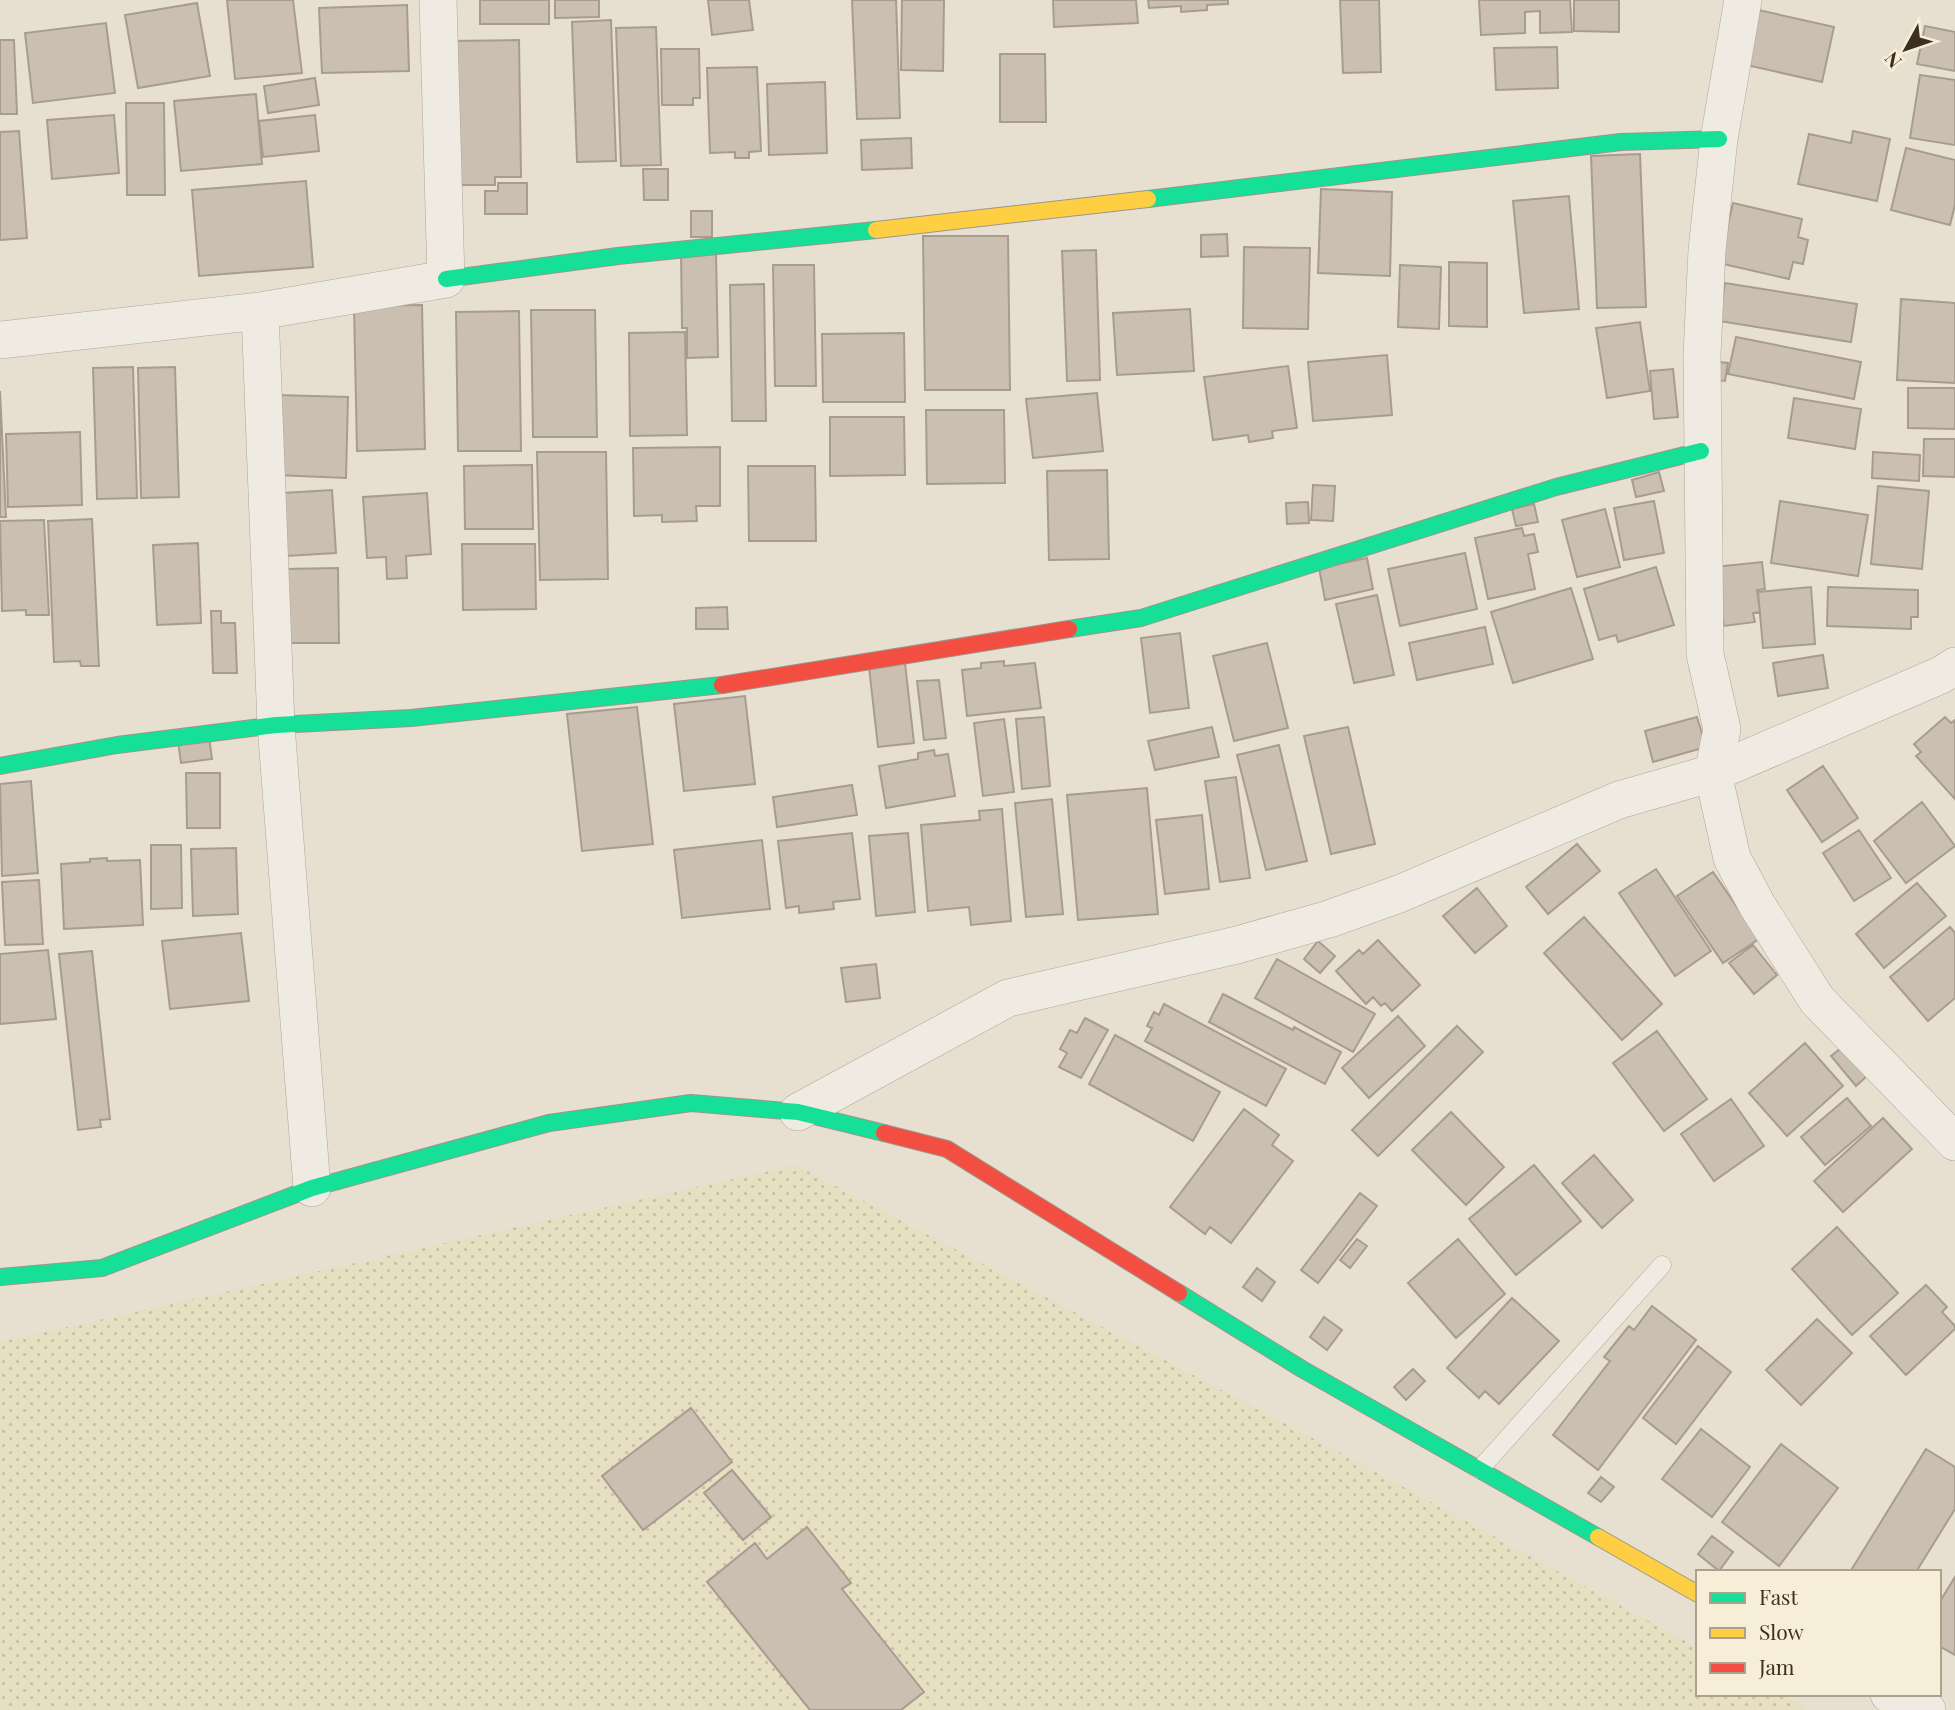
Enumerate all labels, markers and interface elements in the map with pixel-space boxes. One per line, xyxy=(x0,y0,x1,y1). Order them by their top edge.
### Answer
north arrow xyxy=(1871,14,1941,84)
text: N xyxy=(1878,47,1907,74)
legend xyxy=(1696,1570,1941,1696)
text: Fast xyxy=(1759,1582,1798,1610)
text: Slow xyxy=(1759,1617,1804,1645)
text: Jam xyxy=(1758,1652,1795,1680)

